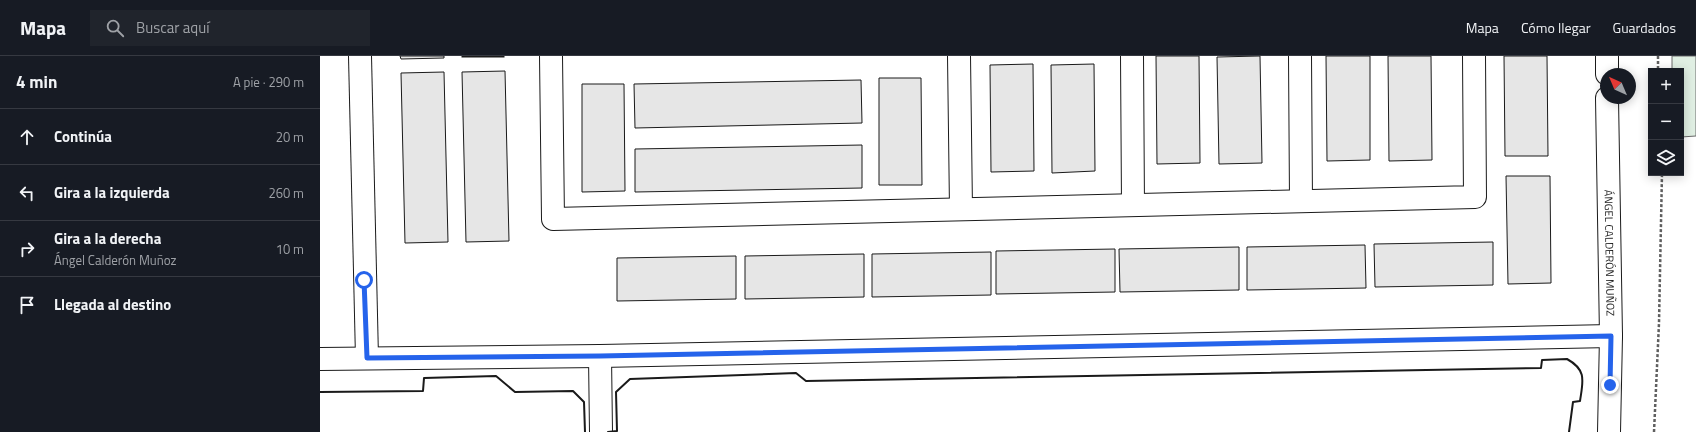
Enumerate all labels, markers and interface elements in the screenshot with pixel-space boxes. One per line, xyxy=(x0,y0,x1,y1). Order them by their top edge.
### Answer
search box xyxy=(90,10,370,46)
text: Mapa xyxy=(20,13,66,42)
text: Buscar aquí xyxy=(136,16,209,39)
icon: search xyxy=(104,17,126,39)
text: Mapa xyxy=(1466,17,1499,38)
text: Cómo llegar xyxy=(1521,17,1591,38)
text: Guardados xyxy=(1613,17,1676,38)
north arrow xyxy=(1600,68,1636,104)
map controls xyxy=(1648,68,1684,176)
button: + xyxy=(1648,68,1684,104)
text: 4 min xyxy=(16,69,57,95)
text: A pie · 290 m xyxy=(233,72,304,92)
button: − xyxy=(1648,104,1684,140)
text: Continúa xyxy=(54,125,112,148)
icon: ahead xyxy=(16,126,38,148)
text: 20 m xyxy=(276,127,304,147)
button: layers xyxy=(1648,140,1684,176)
text: Gira a la izquierda xyxy=(54,181,170,204)
icon: left xyxy=(16,182,38,204)
text: 260 m xyxy=(268,183,304,203)
street label: ÁNGEL CALDERÓN MUÑOZ xyxy=(1601,190,1619,316)
text: Gira a la derecha xyxy=(54,227,161,250)
icon: right xyxy=(16,238,38,260)
text: 10 m xyxy=(276,239,304,259)
text: Ángel Calderón Muñoz xyxy=(54,250,177,270)
route start xyxy=(355,271,373,289)
text: Llegada al destino xyxy=(54,293,171,316)
icon: arrive xyxy=(16,294,38,316)
route end xyxy=(1601,376,1619,394)

